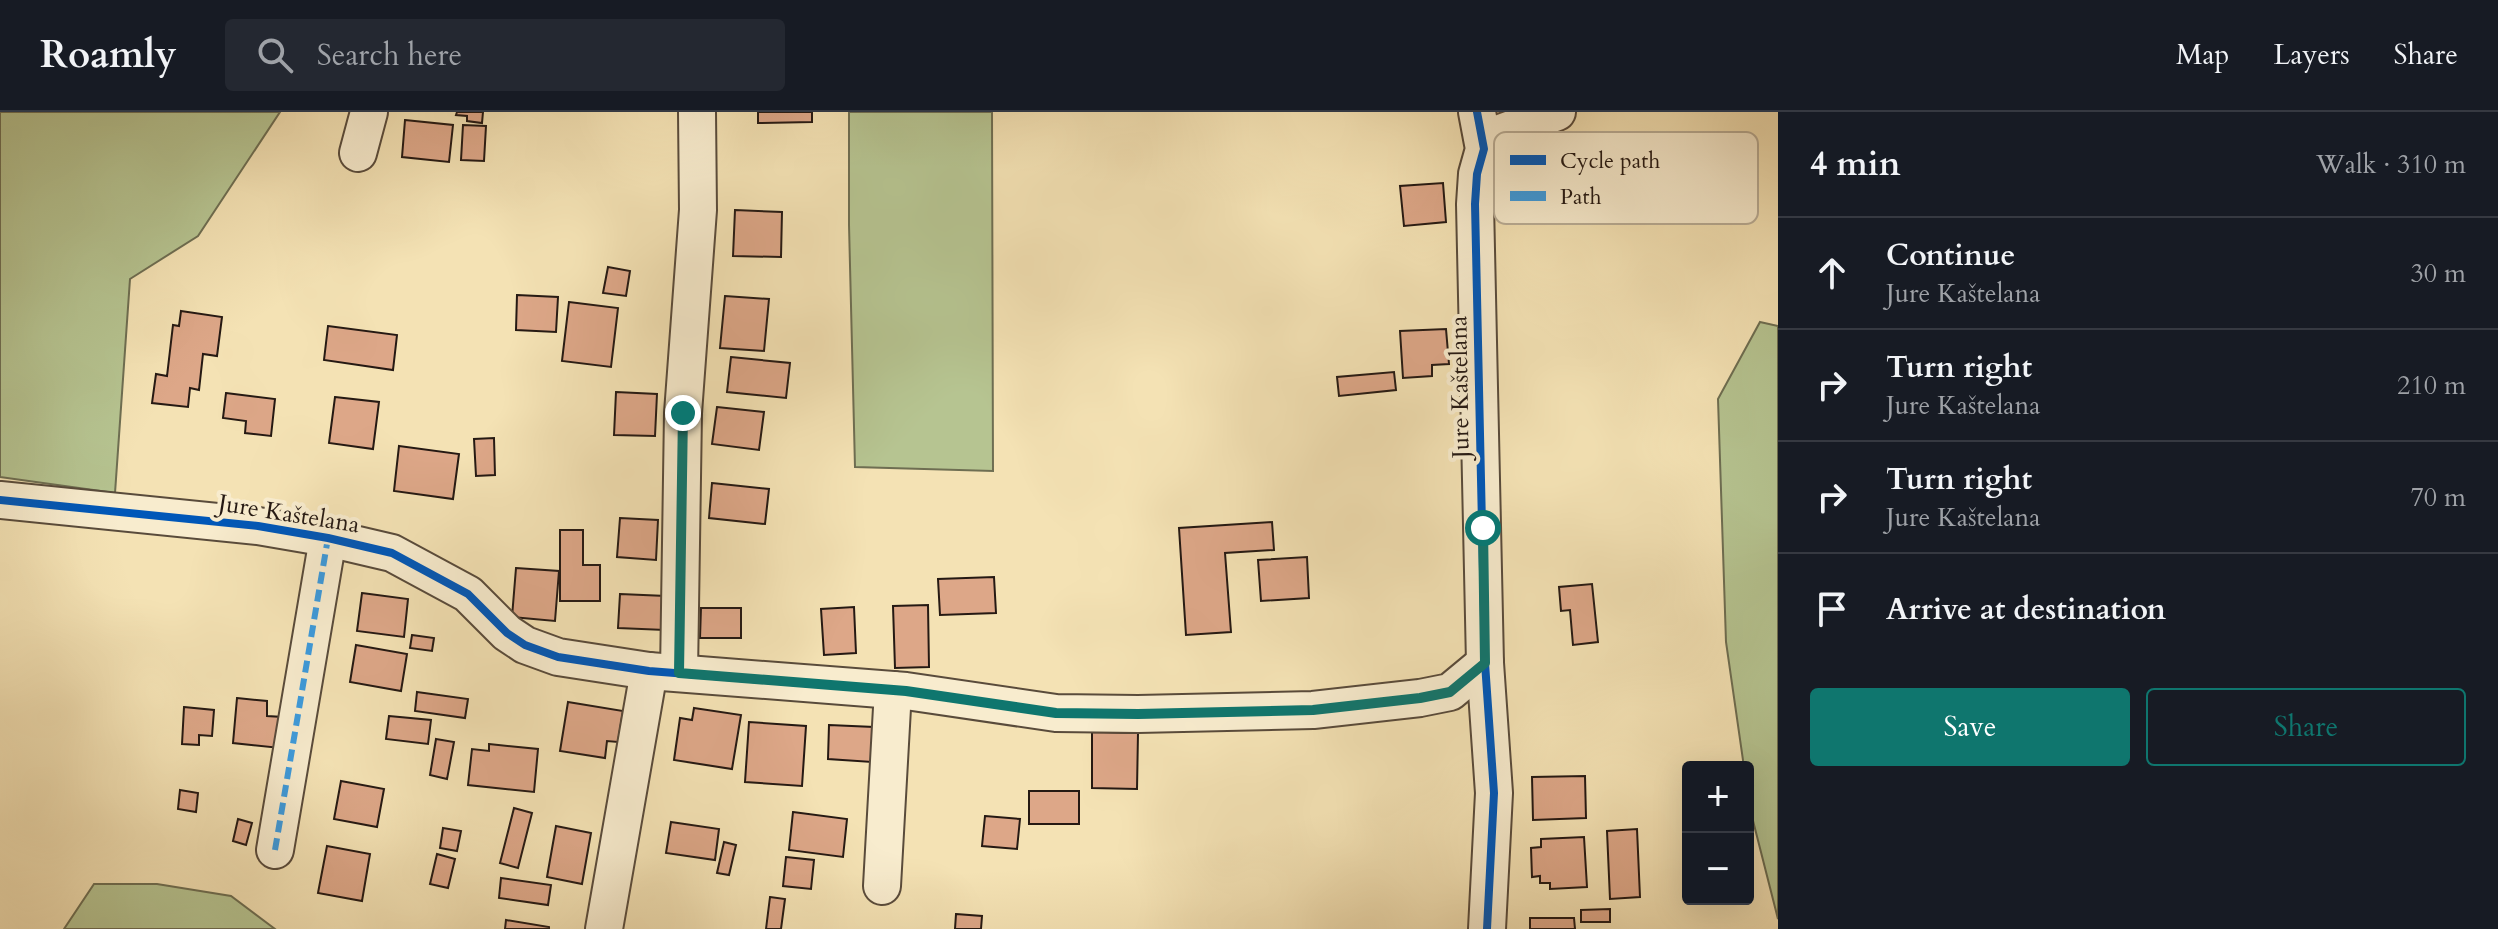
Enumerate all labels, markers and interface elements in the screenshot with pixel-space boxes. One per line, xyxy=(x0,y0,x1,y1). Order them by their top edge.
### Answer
search box xyxy=(225,19,785,91)
text: Roamly xyxy=(40,29,177,81)
icon: search xyxy=(253,33,297,77)
text: Search here xyxy=(317,35,462,76)
text: Map xyxy=(2176,36,2229,74)
text: Layers xyxy=(2273,36,2350,74)
text: Share xyxy=(2394,36,2458,74)
legend xyxy=(1494,132,1758,224)
text: 4 min xyxy=(1810,141,1901,187)
text: Cycle path xyxy=(1560,146,1660,176)
text: Walk · 310 m xyxy=(2316,147,2466,182)
text: Path xyxy=(1560,182,1602,212)
text: Continue xyxy=(1886,235,2015,276)
icon: ahead xyxy=(1810,251,1854,295)
text: 30 m xyxy=(2410,256,2466,291)
text: Jure Kaštelana xyxy=(1886,276,2041,311)
street label: Jure Kaštelana xyxy=(1442,315,1478,462)
text: Turn right xyxy=(1886,347,2032,388)
icon: right xyxy=(1810,363,1854,407)
text: 210 m xyxy=(2397,368,2466,403)
text: Jure Kaštelana xyxy=(1886,388,2041,423)
route end xyxy=(665,395,701,431)
text: Turn right xyxy=(1886,459,2032,500)
icon: right xyxy=(1810,475,1854,519)
text: 70 m xyxy=(2410,480,2466,515)
street label: Jure Kaštelana xyxy=(213,486,363,542)
text: Jure Kaštelana xyxy=(1886,500,2041,535)
route start xyxy=(1465,510,1501,546)
icon: arrive xyxy=(1810,587,1854,631)
text: Arrive at destination xyxy=(1886,589,2166,630)
button: Save xyxy=(1810,688,2130,766)
button: Share xyxy=(2146,688,2466,766)
map controls xyxy=(1682,761,1754,905)
button: + xyxy=(1682,761,1754,833)
button: − xyxy=(1682,833,1754,905)

